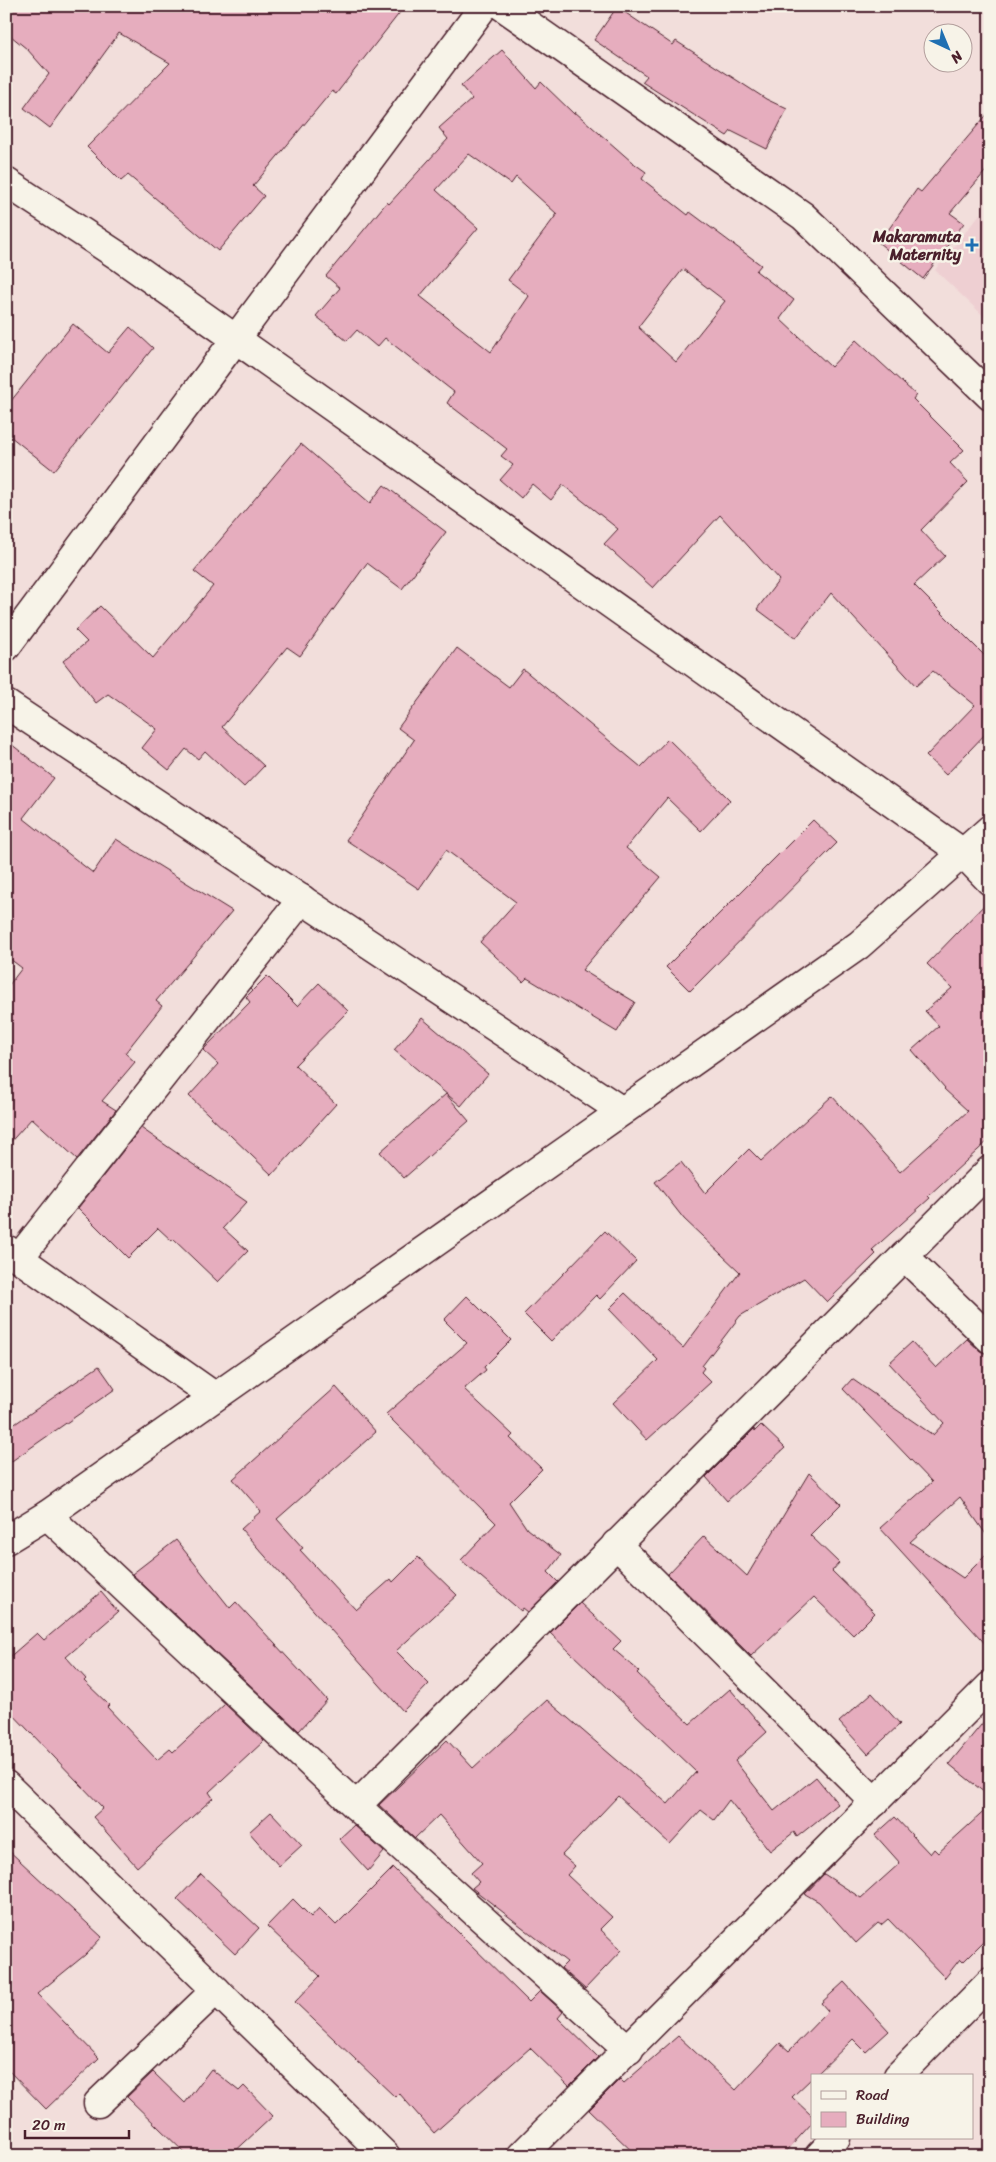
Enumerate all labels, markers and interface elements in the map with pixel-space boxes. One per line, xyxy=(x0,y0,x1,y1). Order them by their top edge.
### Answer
north arrow xyxy=(924,22,974,72)
text: N xyxy=(944,44,970,70)
place label: Makaramuta Maternity xyxy=(872,222,962,269)
marker: Makaramuta Maternity xyxy=(965,238,979,252)
legend xyxy=(811,2074,974,2140)
text: Road xyxy=(856,2082,889,2108)
text: Building xyxy=(856,2106,910,2132)
scale bar xyxy=(25,2107,129,2139)
text: 20 m xyxy=(32,2112,66,2138)

